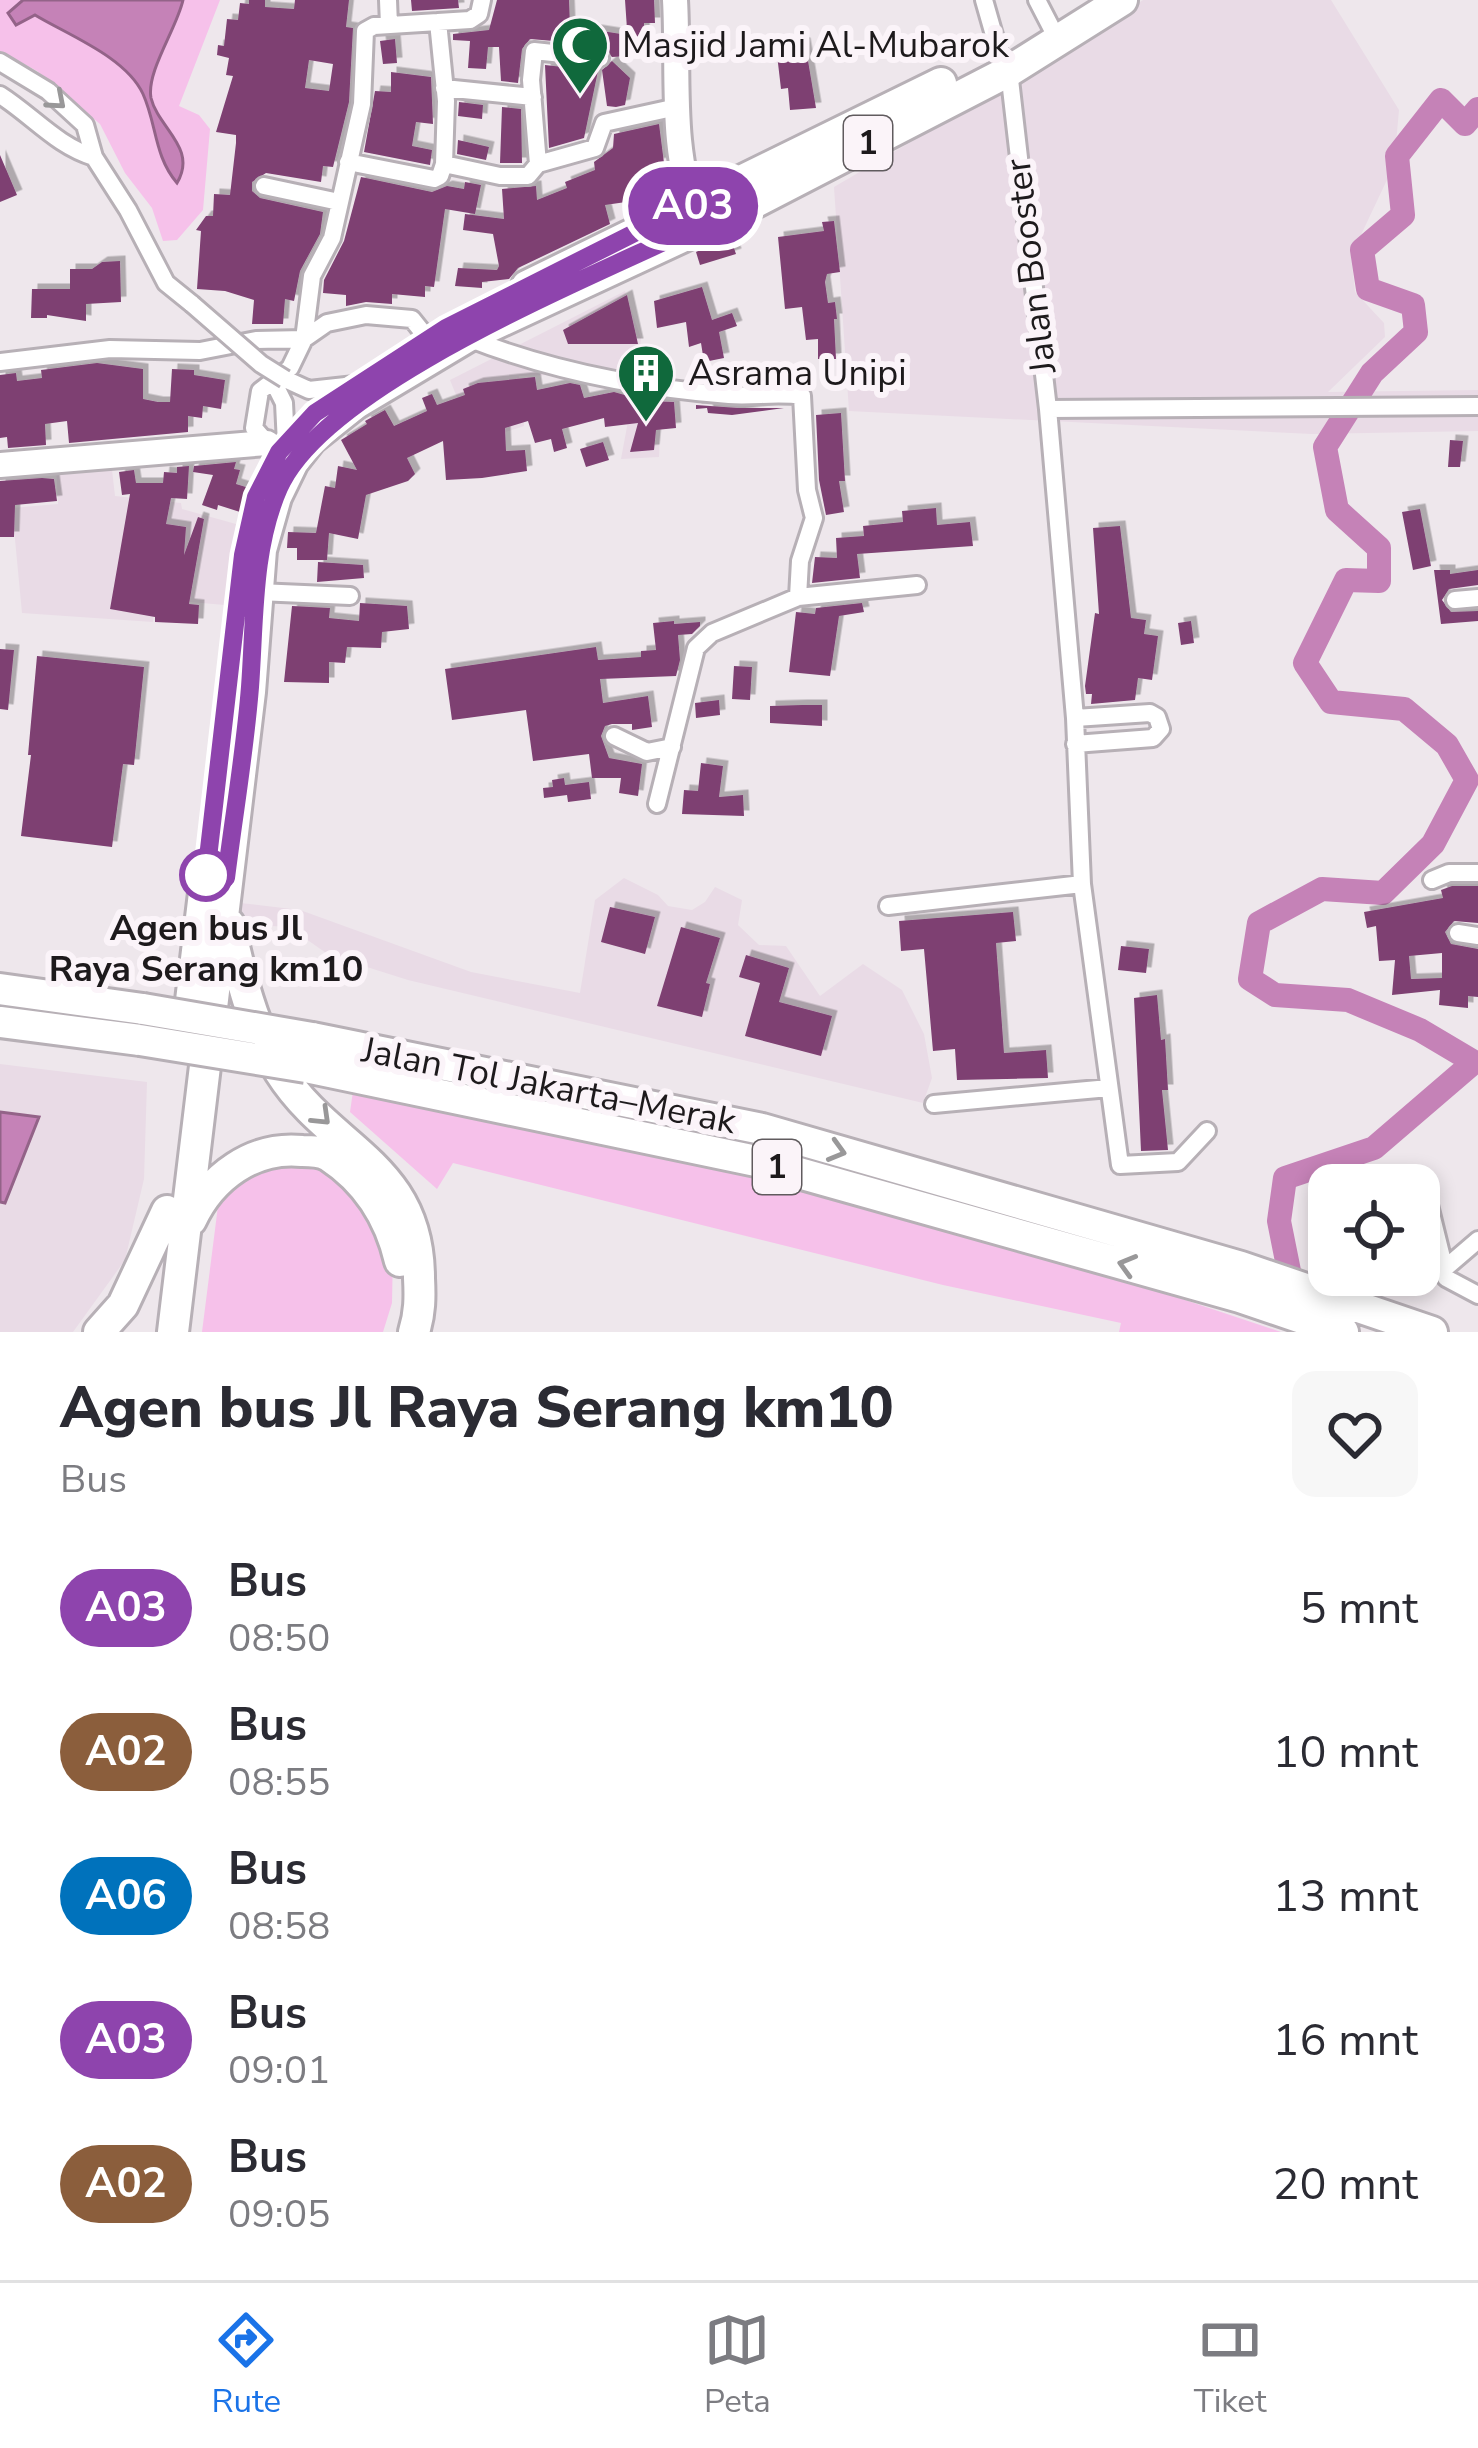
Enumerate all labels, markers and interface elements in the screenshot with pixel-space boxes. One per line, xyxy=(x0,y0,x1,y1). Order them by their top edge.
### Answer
mosque icon: Masjid Jami Al-Mubarok xyxy=(549,14,611,96)
place label: Masjid Jami Al-Mubarok xyxy=(622,21,1010,70)
one-way arrow xyxy=(44,87,65,108)
road number: 1 xyxy=(844,116,892,170)
street label: Jalan Booster xyxy=(993,156,1069,377)
line badge: A03 xyxy=(624,167,762,245)
text: A03 xyxy=(652,177,734,234)
building icon: Asrama Unipi xyxy=(615,342,677,424)
place label: Asrama Unipi xyxy=(688,349,907,398)
marker: Agen bus Jl Raya Serang km10 xyxy=(181,850,231,900)
place label: Agen bus Jl Raya Serang km10 xyxy=(49,904,363,994)
street label: Jalan Tol Jakarta–Merak xyxy=(357,1026,741,1146)
one-way arrow xyxy=(308,1103,330,1125)
one-way arrow xyxy=(826,1136,847,1161)
road number: 1 xyxy=(753,1140,801,1194)
map controls xyxy=(1308,1164,1440,1296)
button: locate xyxy=(1308,1164,1440,1296)
one-way arrow xyxy=(1117,1255,1138,1280)
text: Agen bus Jl Raya Serang km10 xyxy=(60,1369,894,1447)
button: heart xyxy=(1292,1371,1418,1497)
text: Bus xyxy=(60,1453,127,1506)
text: Bus xyxy=(228,1551,307,1612)
text: 5 mnt xyxy=(1300,1578,1418,1639)
text: A03 xyxy=(85,1579,167,1636)
text: 08:50 xyxy=(228,1612,331,1665)
text: Bus xyxy=(228,1695,307,1756)
text: 10 mnt xyxy=(1273,1722,1418,1783)
text: A02 xyxy=(85,1723,167,1780)
text: 08:55 xyxy=(228,1756,331,1809)
text: Bus xyxy=(228,1839,307,1900)
text: 13 mnt xyxy=(1273,1866,1418,1927)
text: A06 xyxy=(85,1867,167,1924)
text: 08:58 xyxy=(228,1900,331,1953)
text: Bus xyxy=(228,1983,307,2044)
text: 16 mnt xyxy=(1273,2010,1418,2071)
text: A03 xyxy=(85,2011,167,2068)
text: 09:01 xyxy=(228,2044,331,2097)
text: Bus xyxy=(228,2127,307,2188)
text: 20 mnt xyxy=(1273,2154,1418,2215)
text: A02 xyxy=(85,2155,167,2212)
text: 09:05 xyxy=(228,2188,331,2241)
tab: Rute xyxy=(212,2307,281,2424)
tab: Peta xyxy=(704,2307,771,2424)
tab: Tiket xyxy=(1194,2307,1266,2424)

